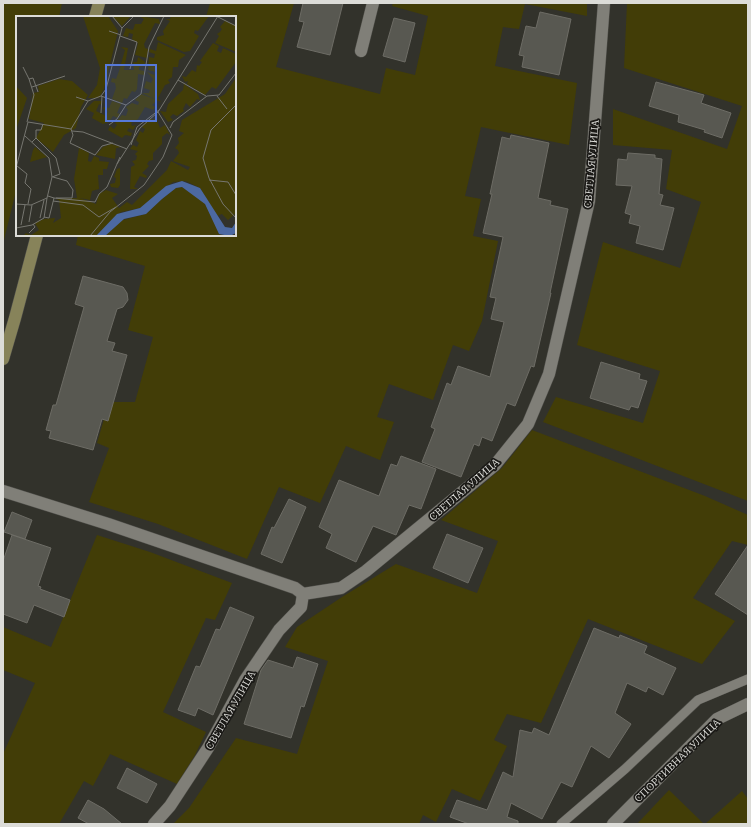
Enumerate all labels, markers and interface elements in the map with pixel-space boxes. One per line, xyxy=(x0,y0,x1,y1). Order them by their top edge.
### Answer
inset map xyxy=(16,16,236,236)
street label: СВЕТЛАЯ УЛИЦА xyxy=(582,119,601,209)
street label: СВЕТЛАЯ УЛИЦА xyxy=(427,456,501,523)
street label: СВЕТЛАЯ УЛИЦА xyxy=(203,669,257,751)
street label: СПОРТИВНАЯ УЛИЦА xyxy=(632,717,722,804)

